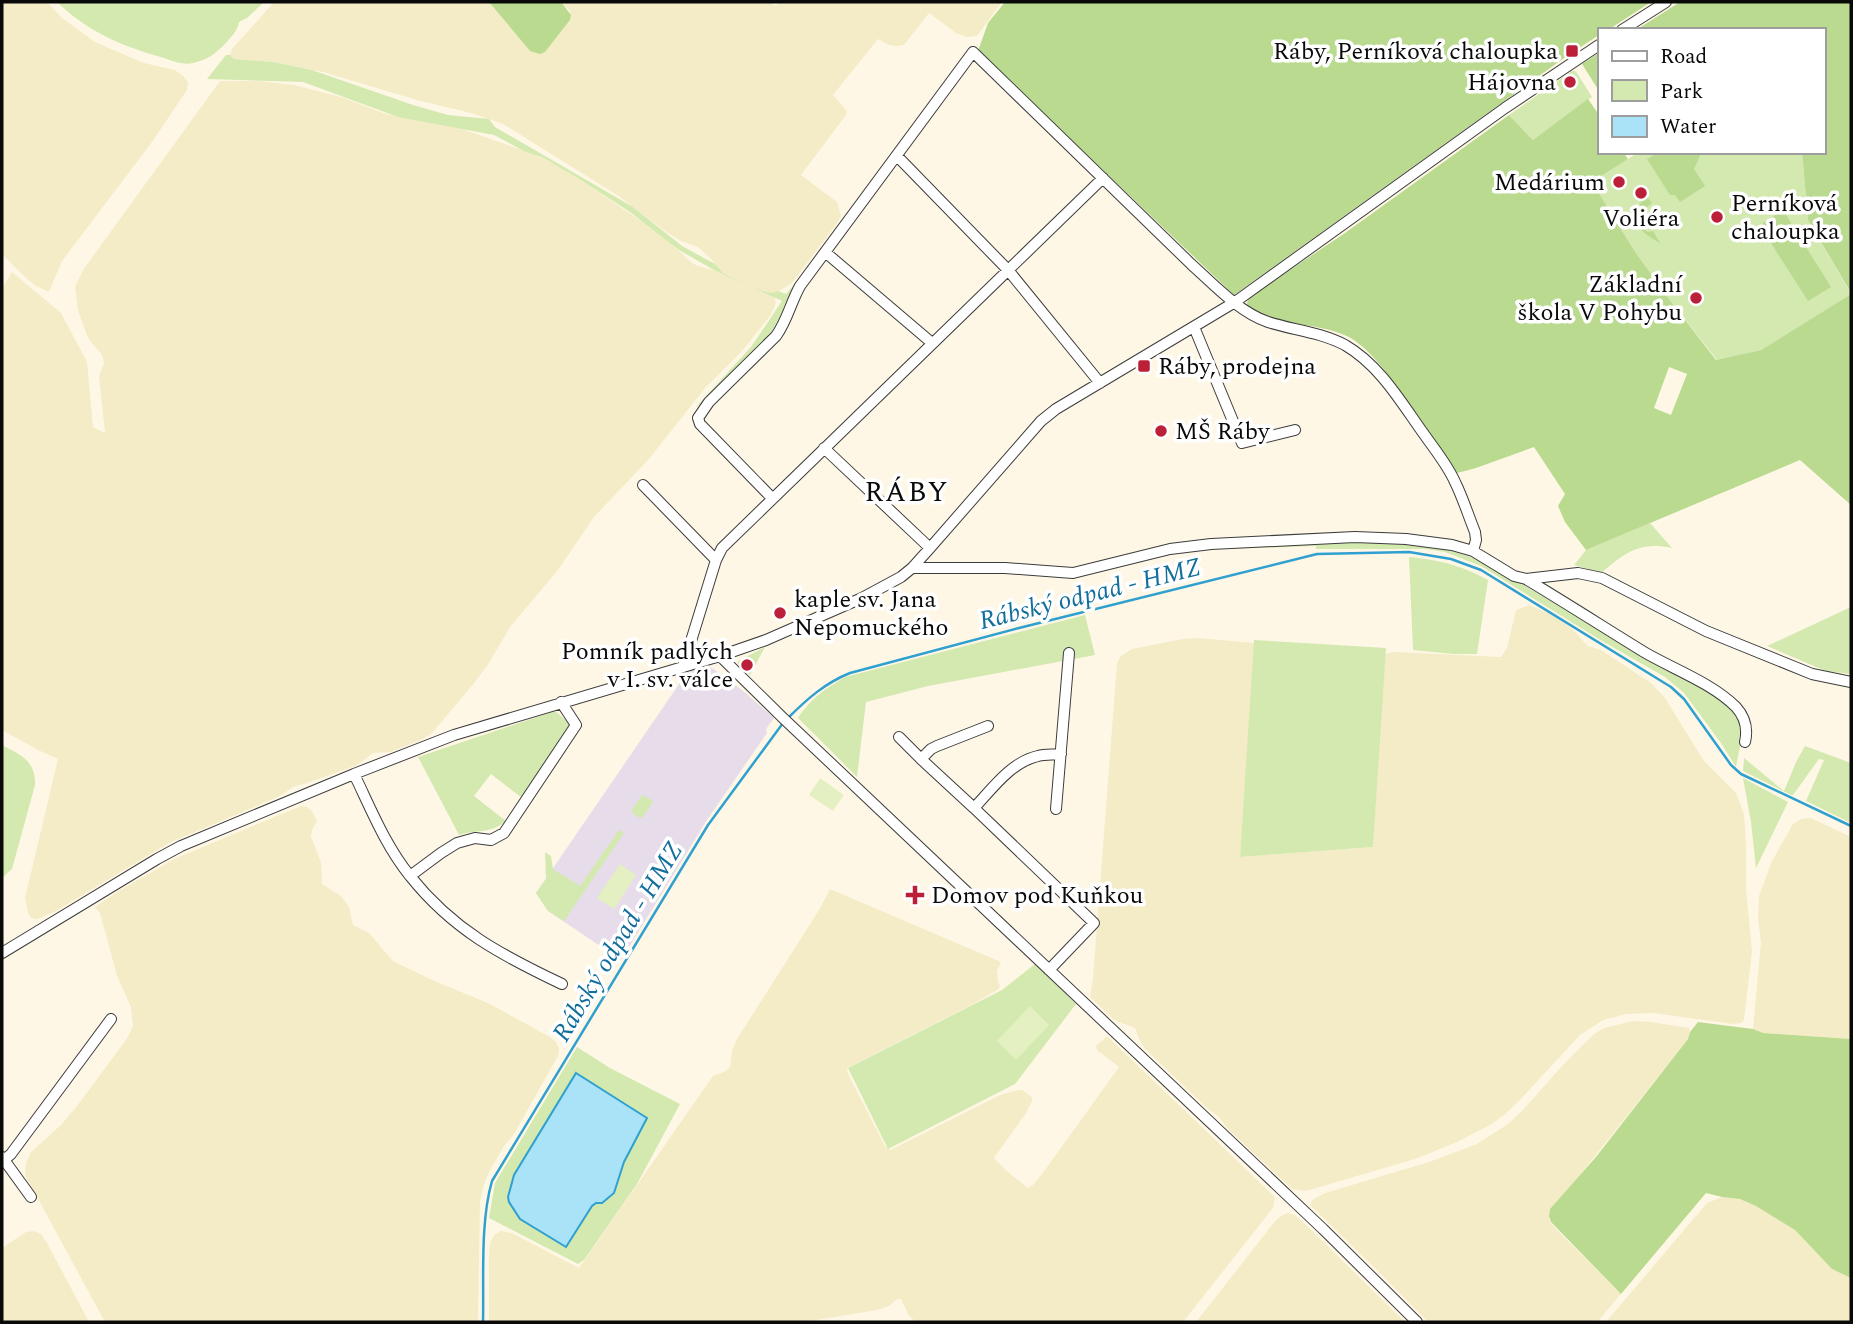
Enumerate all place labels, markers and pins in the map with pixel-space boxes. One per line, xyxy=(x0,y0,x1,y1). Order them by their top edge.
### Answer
place label: Ráby, Perníková chaloupka xyxy=(1273,34,1558,70)
marker: Ráby, Perníková chaloupka xyxy=(1564,43,1580,59)
place label: Hájovna xyxy=(1467,65,1556,101)
marker: Hájovna xyxy=(1562,74,1578,90)
place label: Medárium xyxy=(1494,165,1605,201)
marker: Medárium xyxy=(1611,174,1627,190)
marker: Voliéra xyxy=(1633,185,1649,201)
place label: Perníková chaloupka xyxy=(1731,186,1840,250)
place label: Voliéra xyxy=(1602,201,1680,237)
marker: Perníková chaloupka xyxy=(1709,209,1725,225)
place label: Základní škola V Pohybu xyxy=(1517,267,1683,331)
marker: Základní škola V Pohybu xyxy=(1688,290,1704,306)
place label: Ráby, prodejna xyxy=(1158,349,1316,385)
marker: Ráby, prodejna xyxy=(1136,358,1152,374)
place label: MŠ Ráby xyxy=(1175,414,1271,450)
marker: MŠ Ráby xyxy=(1153,423,1169,439)
place label: kaple sv. Jana Nepomuckého xyxy=(794,582,949,646)
marker: kaple sv. Jana Nepomuckého xyxy=(772,605,788,621)
place label: Pomník padlých v I. sv. válce xyxy=(561,634,733,698)
marker: Pomník padlých v I. sv. válce xyxy=(739,657,755,673)
place label: Domov pod Kuňkou xyxy=(931,878,1143,914)
marker: Domov pod Kuňkou xyxy=(905,885,925,905)

